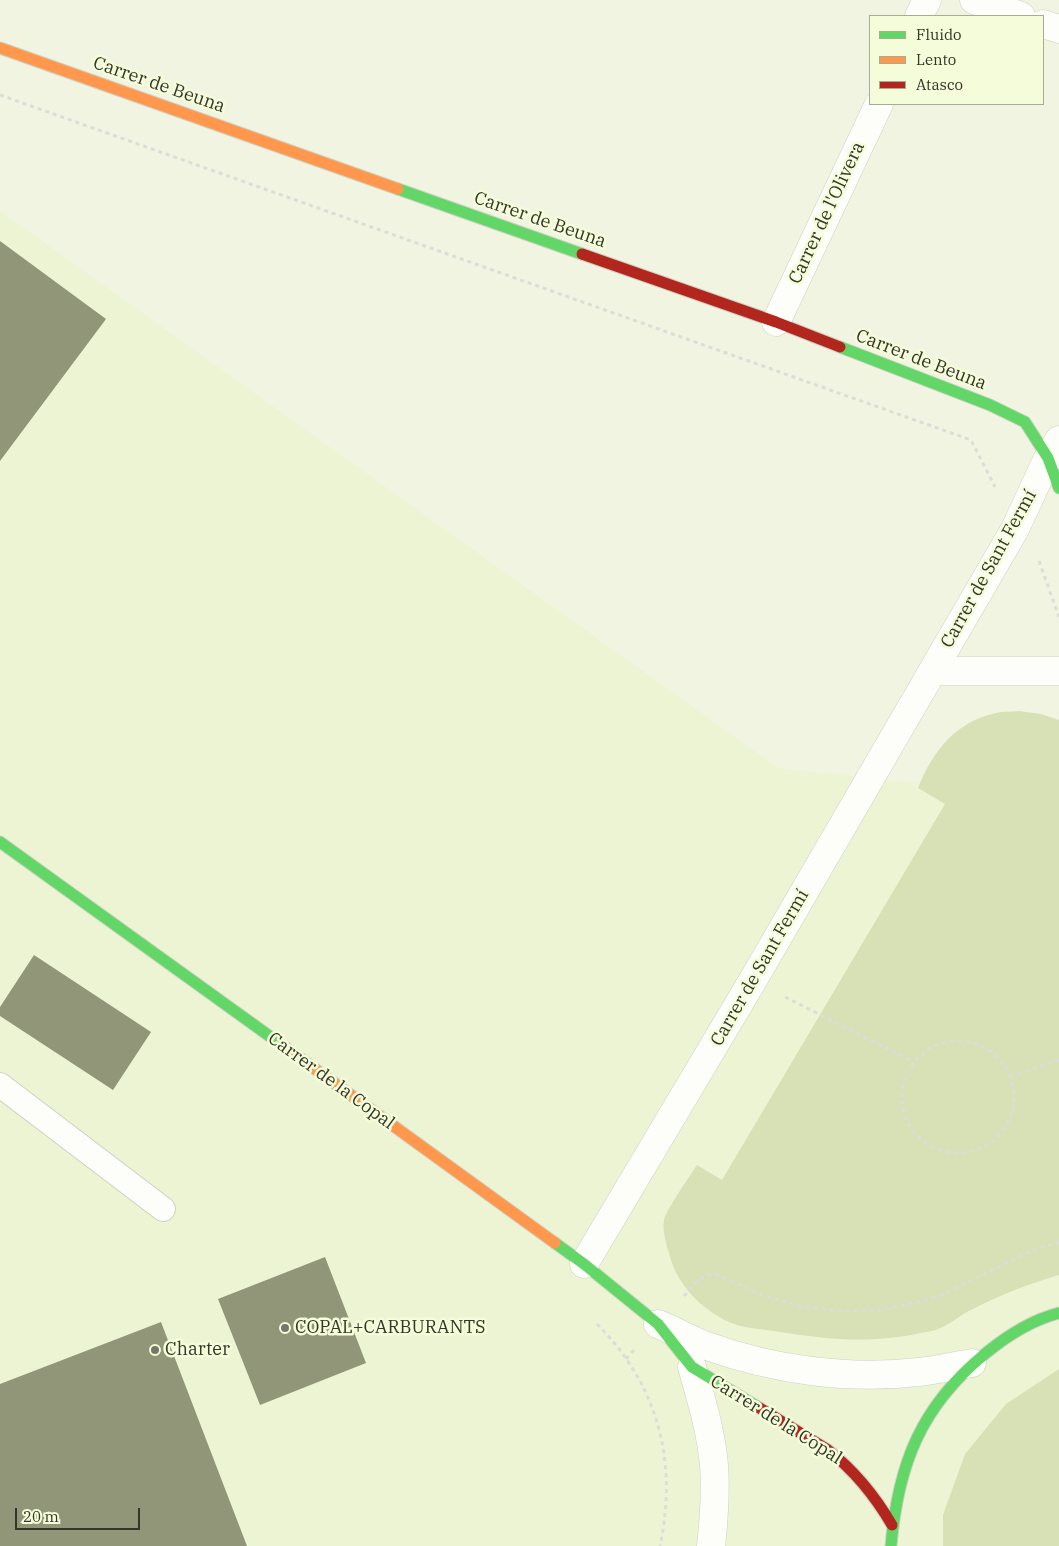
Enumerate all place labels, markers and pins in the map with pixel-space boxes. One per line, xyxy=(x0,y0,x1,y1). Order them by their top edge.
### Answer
place label: COPAL+CARBURANTS xyxy=(295,1317,486,1339)
marker: COPAL+CARBURANTS xyxy=(279,1322,291,1334)
place label: Charter xyxy=(165,1339,230,1361)
marker: Charter xyxy=(149,1344,161,1356)

